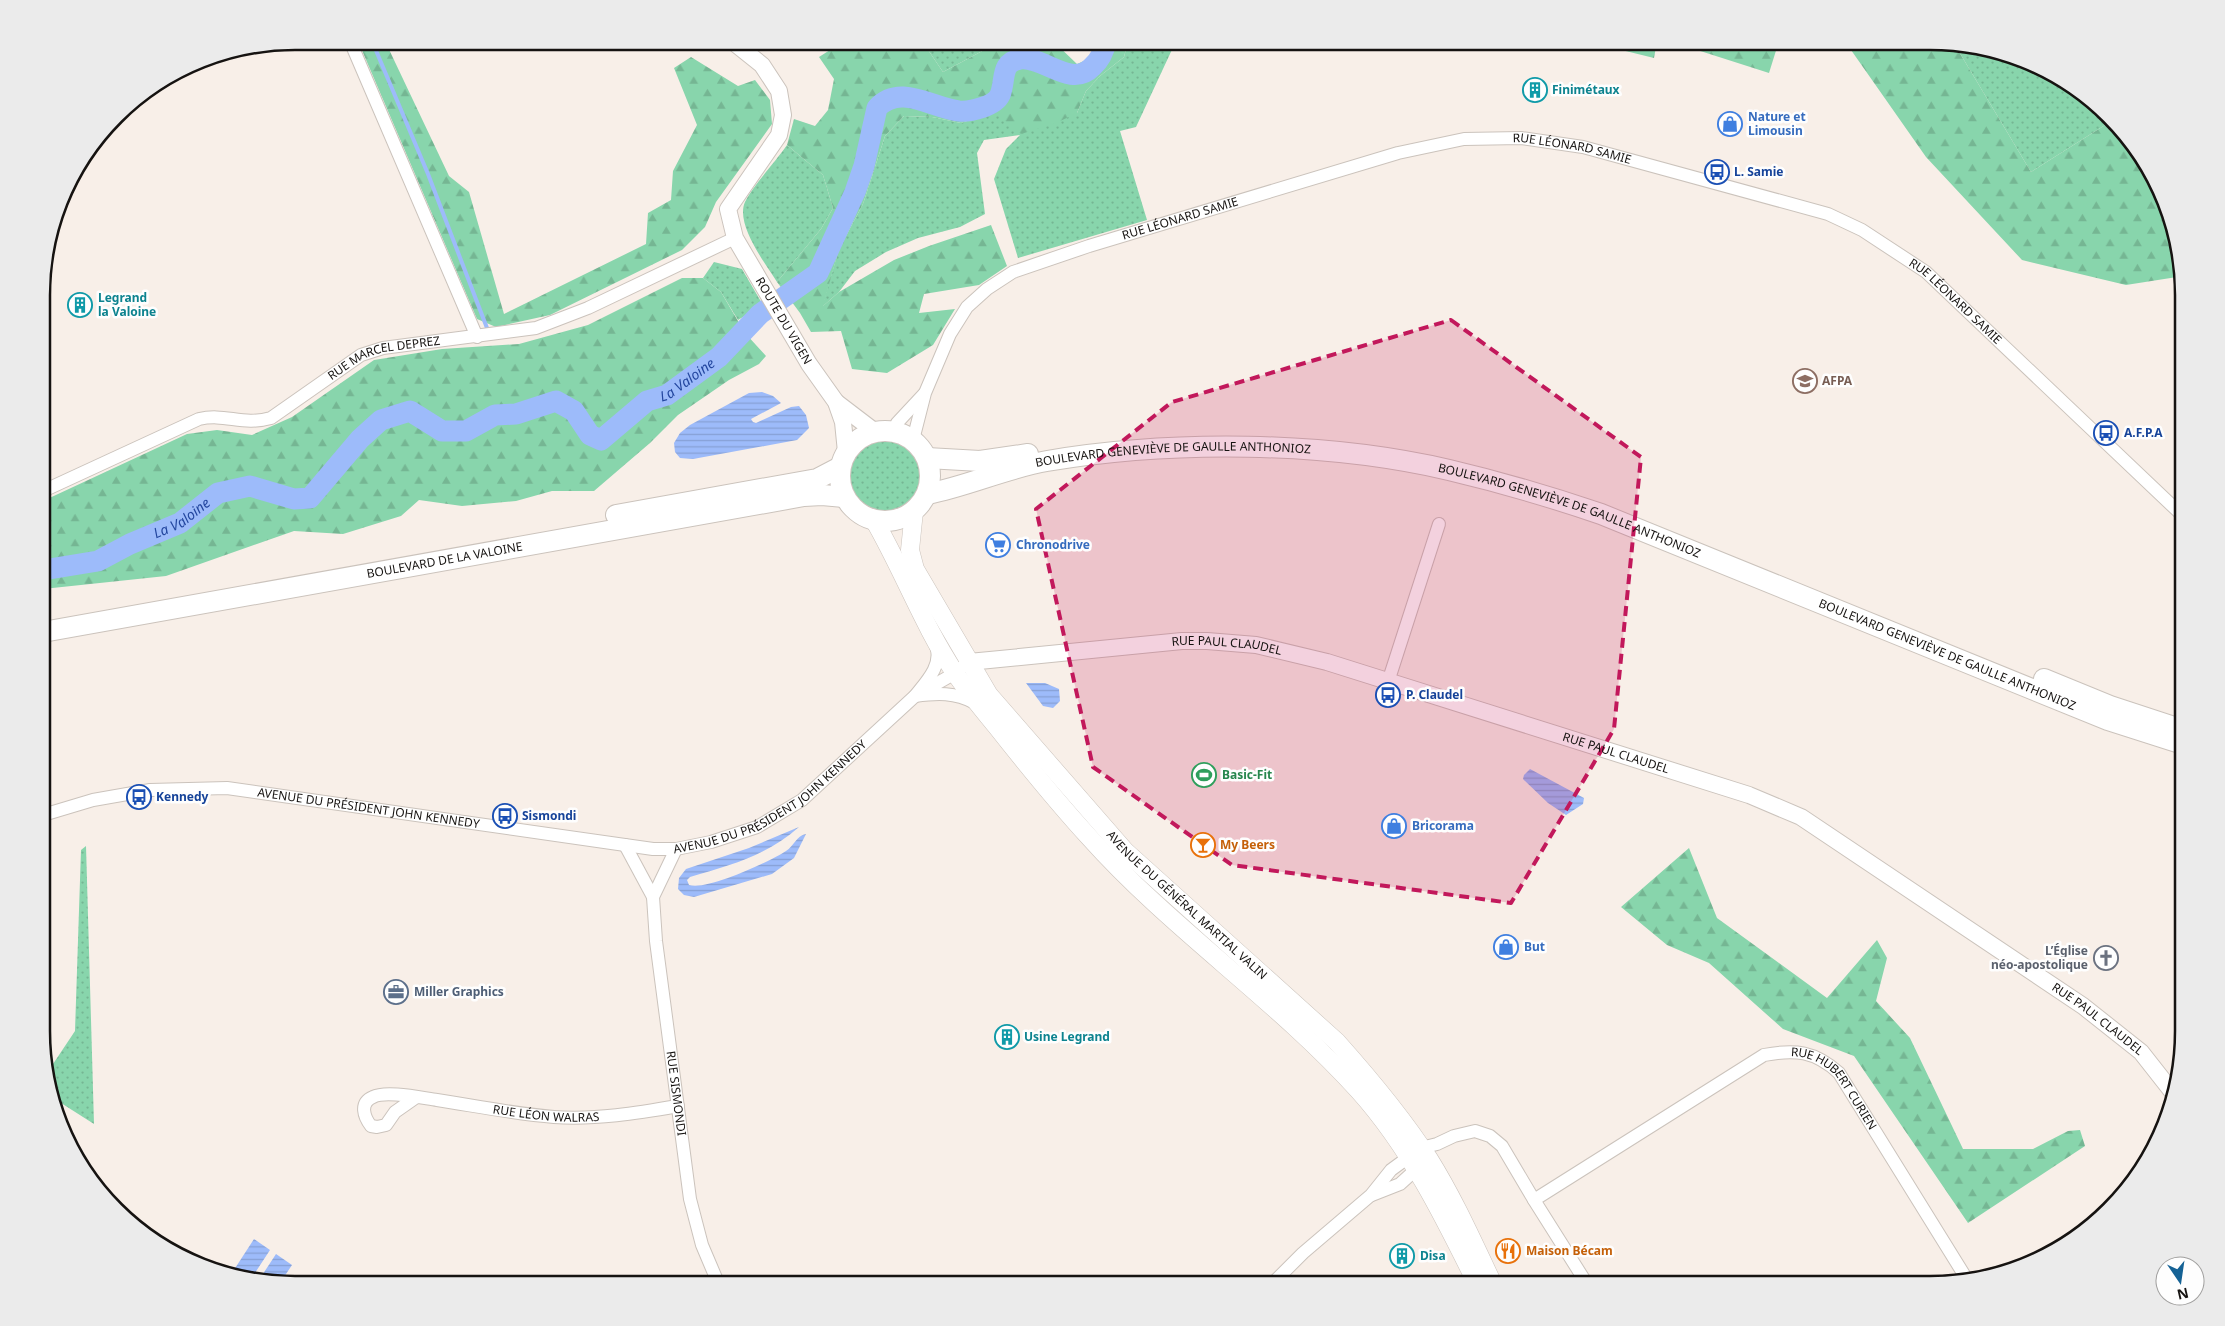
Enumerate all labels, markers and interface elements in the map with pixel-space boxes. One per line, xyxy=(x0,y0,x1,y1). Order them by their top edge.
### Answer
building icon: Finimétaux xyxy=(1522,77,1548,103)
place label: Finimétaux xyxy=(1552,81,1620,98)
place label: Nature et Limousin xyxy=(1748,108,1806,139)
shop icon: Nature et Limousin xyxy=(1717,111,1743,137)
street label: RUE LÉONARD SAMIE xyxy=(1513,129,1633,168)
bus stop icon: L. Samie xyxy=(1704,159,1730,185)
place label: L. Samie xyxy=(1734,163,1783,180)
street label: RUE LÉONARD SAMIE xyxy=(1120,193,1240,244)
street label: RUE LÉONARD SAMIE xyxy=(1906,254,2006,348)
street label: ROUTE DU VIGEN xyxy=(752,274,816,367)
place label: Legrand la Valoine xyxy=(98,289,156,320)
building icon: Legrand la Valoine xyxy=(67,292,93,318)
street label: RUE MARCEL DEPREZ xyxy=(324,332,441,384)
water label: La Valoine xyxy=(657,353,718,406)
school or university icon: AFPA xyxy=(1792,368,1818,394)
place label: AFPA xyxy=(1822,372,1853,389)
bus stop icon: A.F.P.A xyxy=(2093,420,2119,446)
place label: A.F.P.A xyxy=(2124,424,2163,441)
street label: BOULEVARD GENEVIÈVE DE GAULLE ANTHONIOZ xyxy=(1034,438,1312,471)
street label: BOULEVARD GENEVIÈVE DE GAULLE ANTHONIOZ xyxy=(1437,459,1703,562)
water label: La Valoine xyxy=(150,493,214,542)
supermarket icon: Chronodrive xyxy=(985,532,1011,558)
place label: Chronodrive xyxy=(1016,536,1090,553)
street label: BOULEVARD DE LA VALOINE xyxy=(365,537,524,582)
street label: BOULEVARD GENEVIÈVE DE GAULLE ANTHONIOZ xyxy=(1816,594,2079,714)
street label: RUE PAUL CLAUDEL xyxy=(1171,632,1284,659)
bus stop icon: P. Claudel xyxy=(1375,682,1401,708)
place label: P. Claudel xyxy=(1406,686,1463,703)
street label: RUE PAUL CLAUDEL xyxy=(1561,728,1671,777)
street label: AVENUE DU PRÉSIDENT JOHN KENNEDY xyxy=(672,736,870,857)
sports icon: Basic-Fit xyxy=(1191,762,1217,788)
place label: Basic-Fit xyxy=(1222,766,1272,783)
street label: AVENUE DU PRÉSIDENT JOHN KENNEDY xyxy=(256,783,481,832)
bus stop icon: Kennedy xyxy=(126,784,152,810)
place label: Kennedy xyxy=(156,788,208,805)
bus stop icon: Sismondi xyxy=(492,803,518,829)
place label: Sismondi xyxy=(522,807,576,824)
shop icon: Bricorama xyxy=(1381,813,1407,839)
place label: Bricorama xyxy=(1412,817,1474,834)
street label: AVENUE DU GÉNÉRAL MARTIAL VALIN xyxy=(1103,827,1271,983)
bar icon: My Beers xyxy=(1190,832,1216,858)
place label: My Beers xyxy=(1220,836,1275,853)
shop icon: But xyxy=(1493,934,1519,960)
place label: But xyxy=(1524,938,1545,955)
place label: L’Église néo-apostolique xyxy=(1991,942,2088,973)
church icon: L’Église néo-apostolique xyxy=(2093,945,2119,971)
office icon: Miller Graphics xyxy=(383,979,409,1005)
street label: RUE PAUL CLAUDEL xyxy=(2049,979,2147,1059)
place label: Miller Graphics xyxy=(414,983,504,1000)
building icon: Usine Legrand xyxy=(994,1024,1020,1050)
place label: Usine Legrand xyxy=(1024,1028,1110,1045)
street label: RUE HUBERT CURIEN xyxy=(1790,1043,1881,1133)
street label: RUE SISMONDI xyxy=(663,1050,691,1137)
street label: RUE LÉON WALRAS xyxy=(492,1100,600,1126)
restaurant icon: Maison Bécam xyxy=(1495,1238,1521,1264)
place label: Maison Bécam xyxy=(1526,1242,1613,1259)
building icon: Disa xyxy=(1389,1243,1415,1269)
place label: Disa xyxy=(1420,1247,1446,1264)
north arrow xyxy=(2155,1256,2205,1306)
text: N xyxy=(2175,1284,2191,1305)

